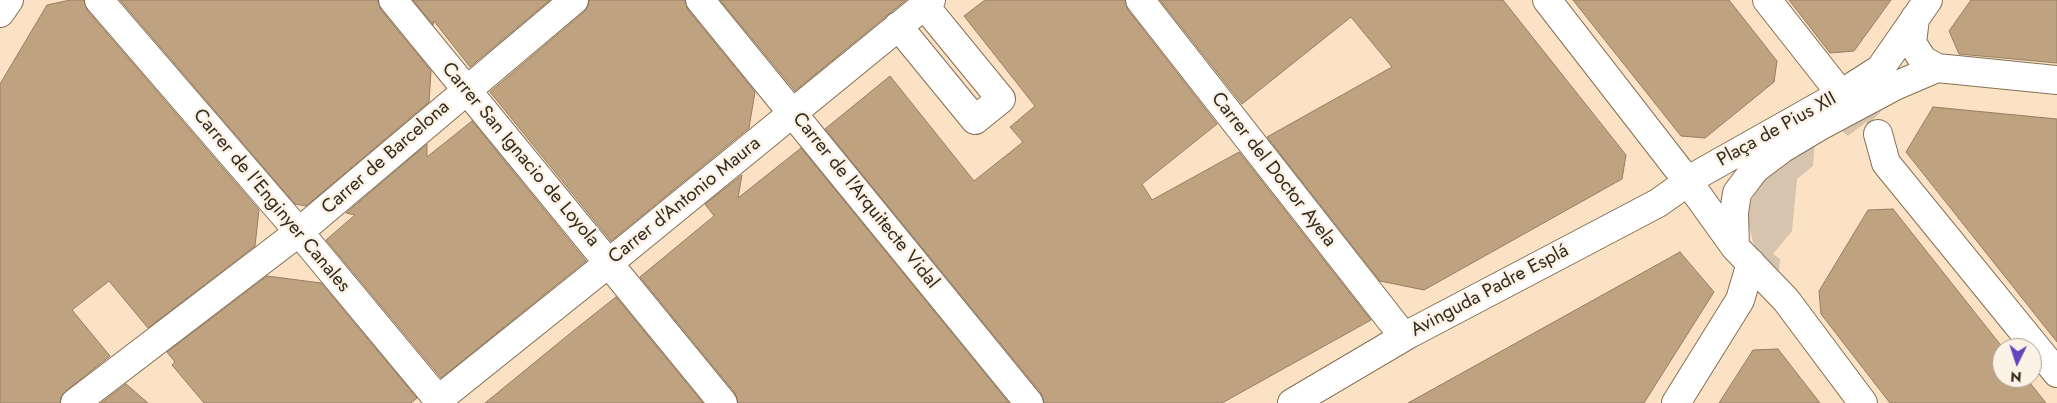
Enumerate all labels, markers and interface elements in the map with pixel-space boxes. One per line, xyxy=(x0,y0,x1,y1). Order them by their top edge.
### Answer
street label: Carrer San Ignacio de Loyola xyxy=(436,58,604,252)
street label: Carrer del Doctor Ayela xyxy=(1206,88,1340,252)
street label: Plaça de Pius XII xyxy=(1713,88,1841,172)
street label: Carrer de Barcelona xyxy=(317,96,455,220)
street label: Carrer de l'Enginyer Canales xyxy=(188,105,354,297)
street label: Carrer de l'Arquitecte Vidal xyxy=(787,108,943,294)
street label: Carrer d'Antonio Maura xyxy=(604,133,766,269)
street label: Avinguda Padre Esplá xyxy=(1407,240,1573,342)
north arrow xyxy=(1992,338,2042,388)
text: N xyxy=(2010,367,2022,387)

